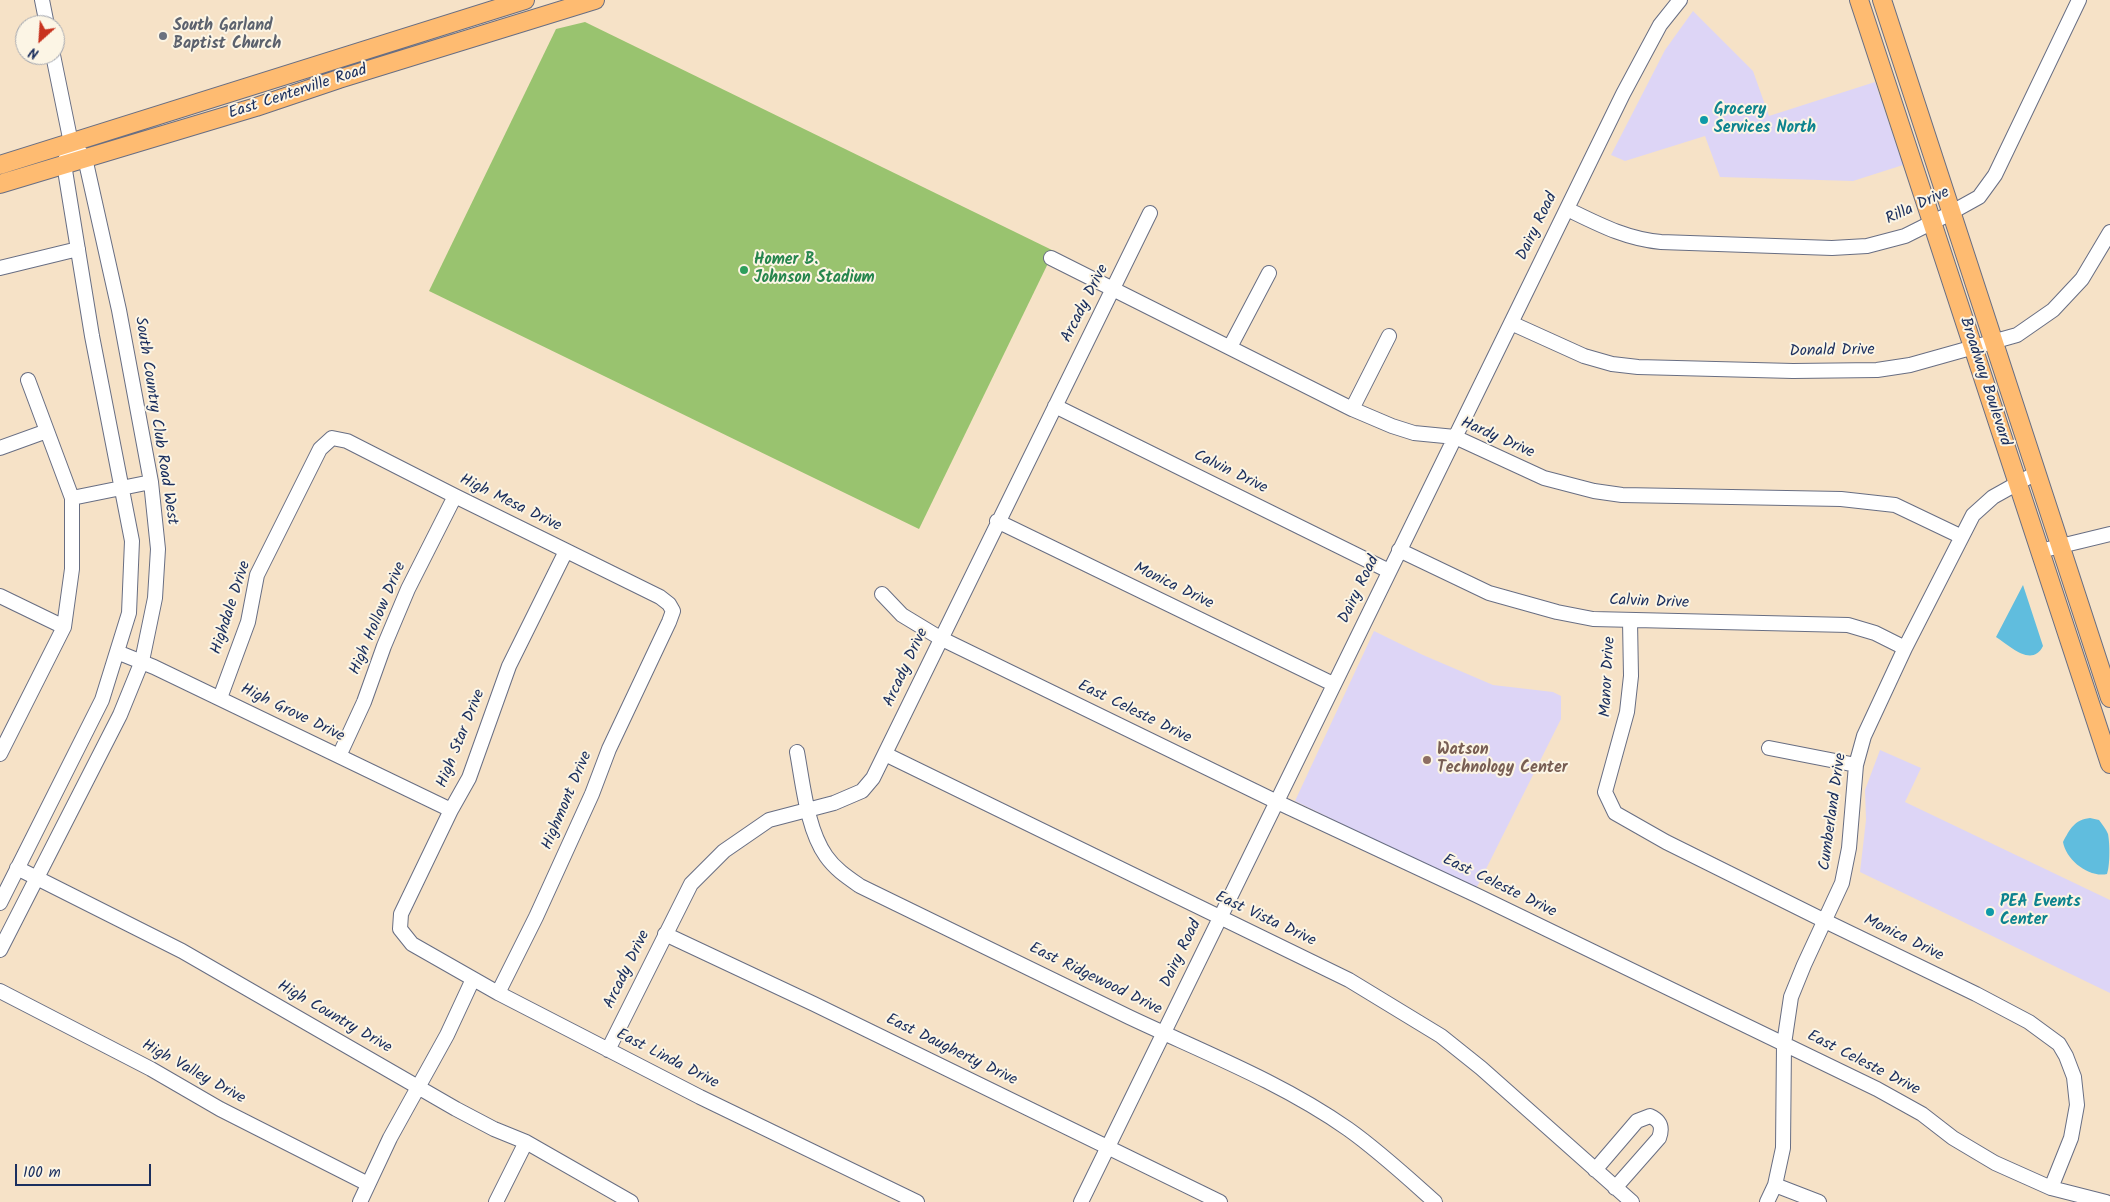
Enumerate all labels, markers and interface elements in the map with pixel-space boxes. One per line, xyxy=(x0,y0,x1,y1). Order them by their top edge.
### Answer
north arrow xyxy=(15,15,65,65)
place label: South Garland Baptist Church xyxy=(173,17,281,55)
marker: South Garland Baptist Church xyxy=(157,30,169,42)
text: N xyxy=(25,41,43,64)
street label: East Centerville Road xyxy=(226,62,370,124)
place label: Grocery Services North xyxy=(1714,101,1816,139)
marker: Grocery Services North xyxy=(1698,114,1710,126)
street label: Rilla Drive xyxy=(1883,184,1953,230)
street label: Dairy Road xyxy=(1513,190,1563,264)
place label: Homer B. Johnson Stadium xyxy=(754,251,875,289)
street label: Arcady Drive xyxy=(1058,262,1114,346)
marker: Homer B. Johnson Stadium xyxy=(738,264,750,276)
street label: Broadway Boulevard xyxy=(1954,315,2014,449)
street label: South Country Club Road West xyxy=(129,316,181,526)
street label: Donald Drive xyxy=(1789,342,1875,362)
street label: Hardy Drive xyxy=(1457,414,1537,464)
street label: Calvin Drive xyxy=(1190,447,1270,499)
street label: High Mesa Drive xyxy=(456,471,564,537)
street label: Dairy Road xyxy=(1335,553,1385,627)
street label: Highdale Drive xyxy=(208,559,256,657)
street label: Monica Drive xyxy=(1130,559,1216,615)
street label: High Hollow Drive xyxy=(347,560,411,678)
street label: Calvin Drive xyxy=(1609,592,1689,614)
street label: Arcady Drive xyxy=(880,625,934,711)
street label: Manor Drive xyxy=(1597,636,1621,718)
street label: East Celeste Drive xyxy=(1074,677,1194,749)
street label: High Grove Drive xyxy=(237,681,347,747)
street label: High Star Drive xyxy=(434,687,490,791)
place label: Watson Technology Center xyxy=(1437,741,1568,779)
street label: Highmont Drive xyxy=(539,749,597,853)
street label: Cumberland Drive xyxy=(1816,752,1852,872)
marker: Watson Technology Center xyxy=(1421,754,1433,766)
street label: East Celeste Drive xyxy=(1439,851,1559,923)
street label: East Vista Drive xyxy=(1212,888,1318,952)
place label: PEA Events Center xyxy=(2000,893,2081,931)
marker: PEA Events Center xyxy=(1984,906,1996,918)
street label: Monica Drive xyxy=(1860,911,1946,967)
street label: Dairy Road xyxy=(1157,917,1207,991)
street label: Arcady Drive xyxy=(601,928,655,1012)
street label: East Ridgewood Drive xyxy=(1026,940,1164,1020)
street label: High Country Drive xyxy=(273,977,395,1059)
street label: East Daugherty Drive xyxy=(882,1011,1020,1091)
street label: East Linda Drive xyxy=(612,1026,722,1094)
street label: East Celeste Drive xyxy=(1803,1027,1923,1101)
street label: High Valley Drive xyxy=(138,1037,248,1109)
scale bar xyxy=(18,1154,154,1186)
text: 100 m xyxy=(23,1161,61,1185)

